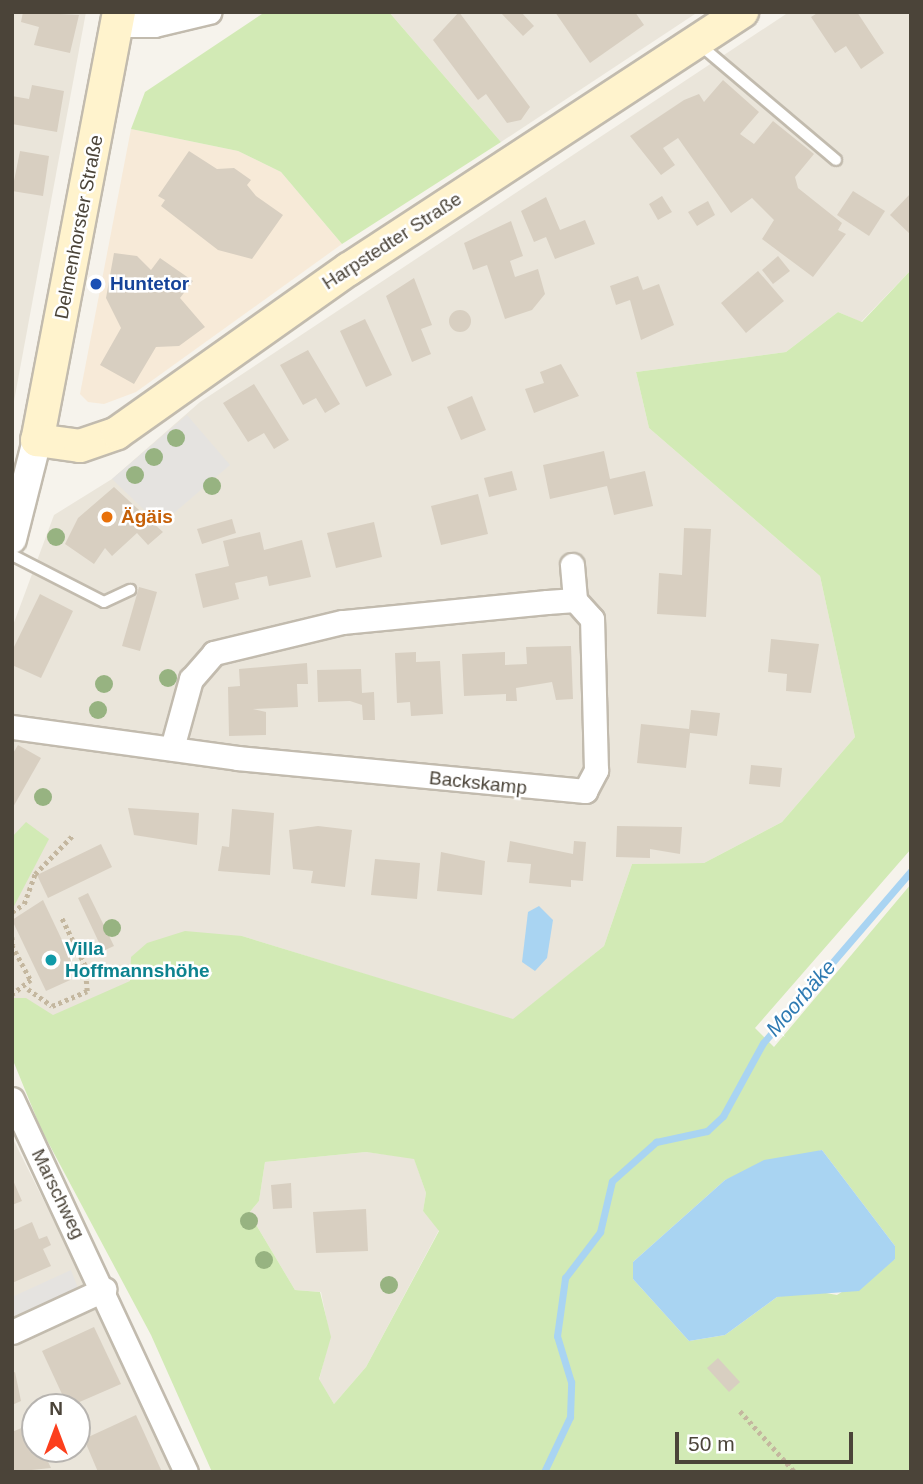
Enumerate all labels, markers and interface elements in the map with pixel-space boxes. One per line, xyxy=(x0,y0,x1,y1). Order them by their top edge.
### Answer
street label: Delmenhorster Straße xyxy=(50,133,108,321)
street label: Harpstedter Straße xyxy=(318,187,466,295)
place label: Huntetor xyxy=(110,273,189,295)
marker: Huntetor xyxy=(88,276,104,292)
place label: Ägäis xyxy=(121,506,173,528)
marker: Ägäis xyxy=(99,509,115,525)
street label: Backskamp xyxy=(428,767,528,799)
place label: Villa Hoffmannshöhe xyxy=(65,938,210,982)
marker: Villa Hoffmannshöhe xyxy=(43,952,59,968)
water label: Moorbäke xyxy=(761,954,841,1042)
street label: Marschweg xyxy=(26,1145,90,1243)
north arrow xyxy=(21,1393,91,1463)
text: N xyxy=(49,1398,63,1419)
scale bar xyxy=(678,1418,856,1462)
text: 50 m xyxy=(688,1432,735,1455)

